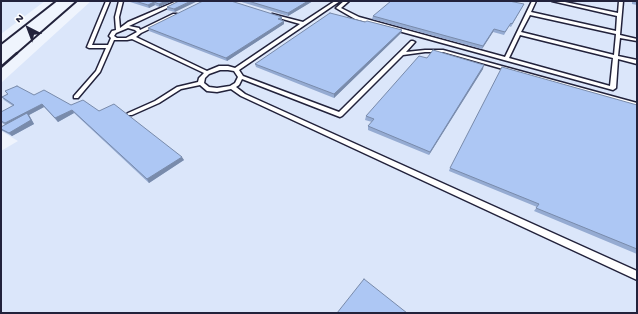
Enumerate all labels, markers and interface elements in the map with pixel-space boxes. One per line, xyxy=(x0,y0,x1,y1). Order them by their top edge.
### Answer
north arrow xyxy=(8,8,48,48)
text: N xyxy=(13,12,27,26)

